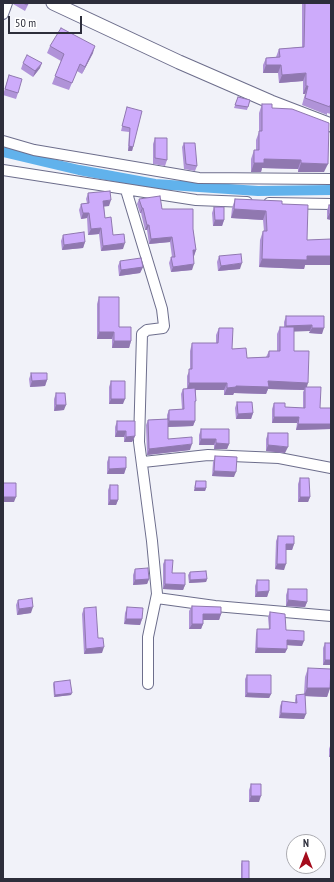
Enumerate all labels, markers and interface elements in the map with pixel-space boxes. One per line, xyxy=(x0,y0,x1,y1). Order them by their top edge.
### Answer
scale bar xyxy=(10,8,84,34)
text: 50 m xyxy=(15,15,36,30)
north arrow xyxy=(286,834,326,874)
text: N xyxy=(303,836,309,850)

